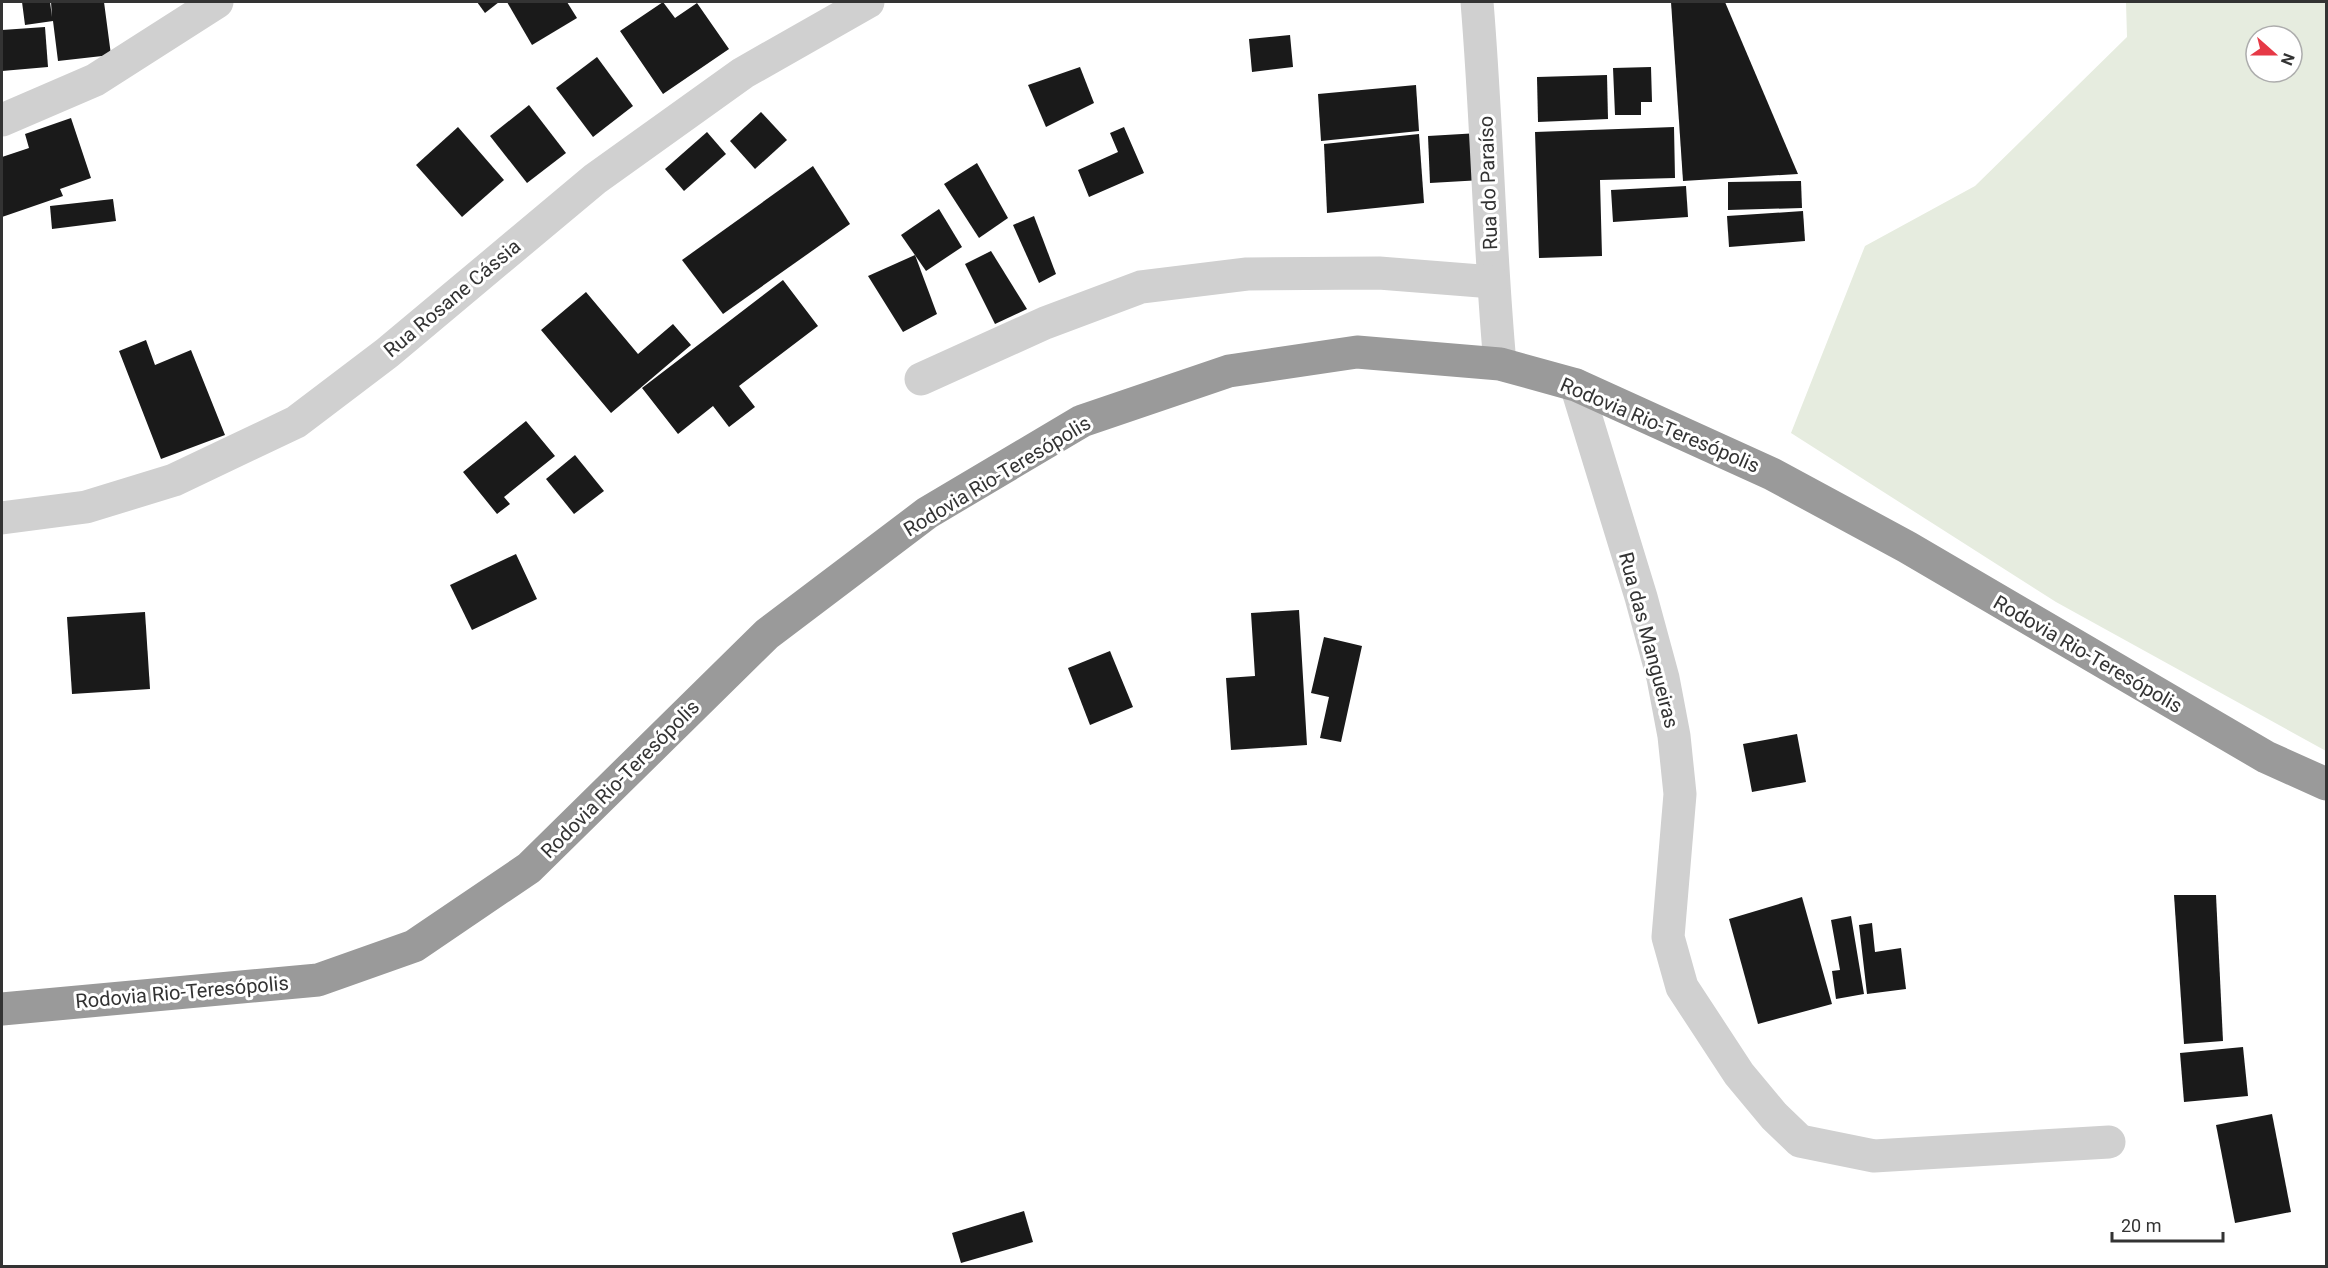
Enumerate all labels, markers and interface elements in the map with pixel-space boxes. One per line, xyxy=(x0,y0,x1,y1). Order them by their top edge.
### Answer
north arrow xyxy=(2244,24,2304,84)
text: N xyxy=(2277,51,2298,68)
street label: Rua do Paraíso xyxy=(1474,116,1502,250)
street label: Rua Rosane Cássia xyxy=(379,234,525,362)
street label: Rodovia Rio-Teresópolis xyxy=(1557,372,1763,478)
street label: Rodovia Rio-Teresópolis xyxy=(899,411,1095,541)
street label: Rua das Mangueiras xyxy=(1614,549,1684,731)
street label: Rodovia Rio-Teresópolis xyxy=(1989,590,2187,718)
street label: Rodovia Rio-Teresópolis xyxy=(536,695,704,863)
street label: Rodovia Rio-Teresópolis xyxy=(74,971,290,1013)
scale bar xyxy=(2112,1205,2223,1243)
text: 20 m xyxy=(2121,1215,2161,1236)

